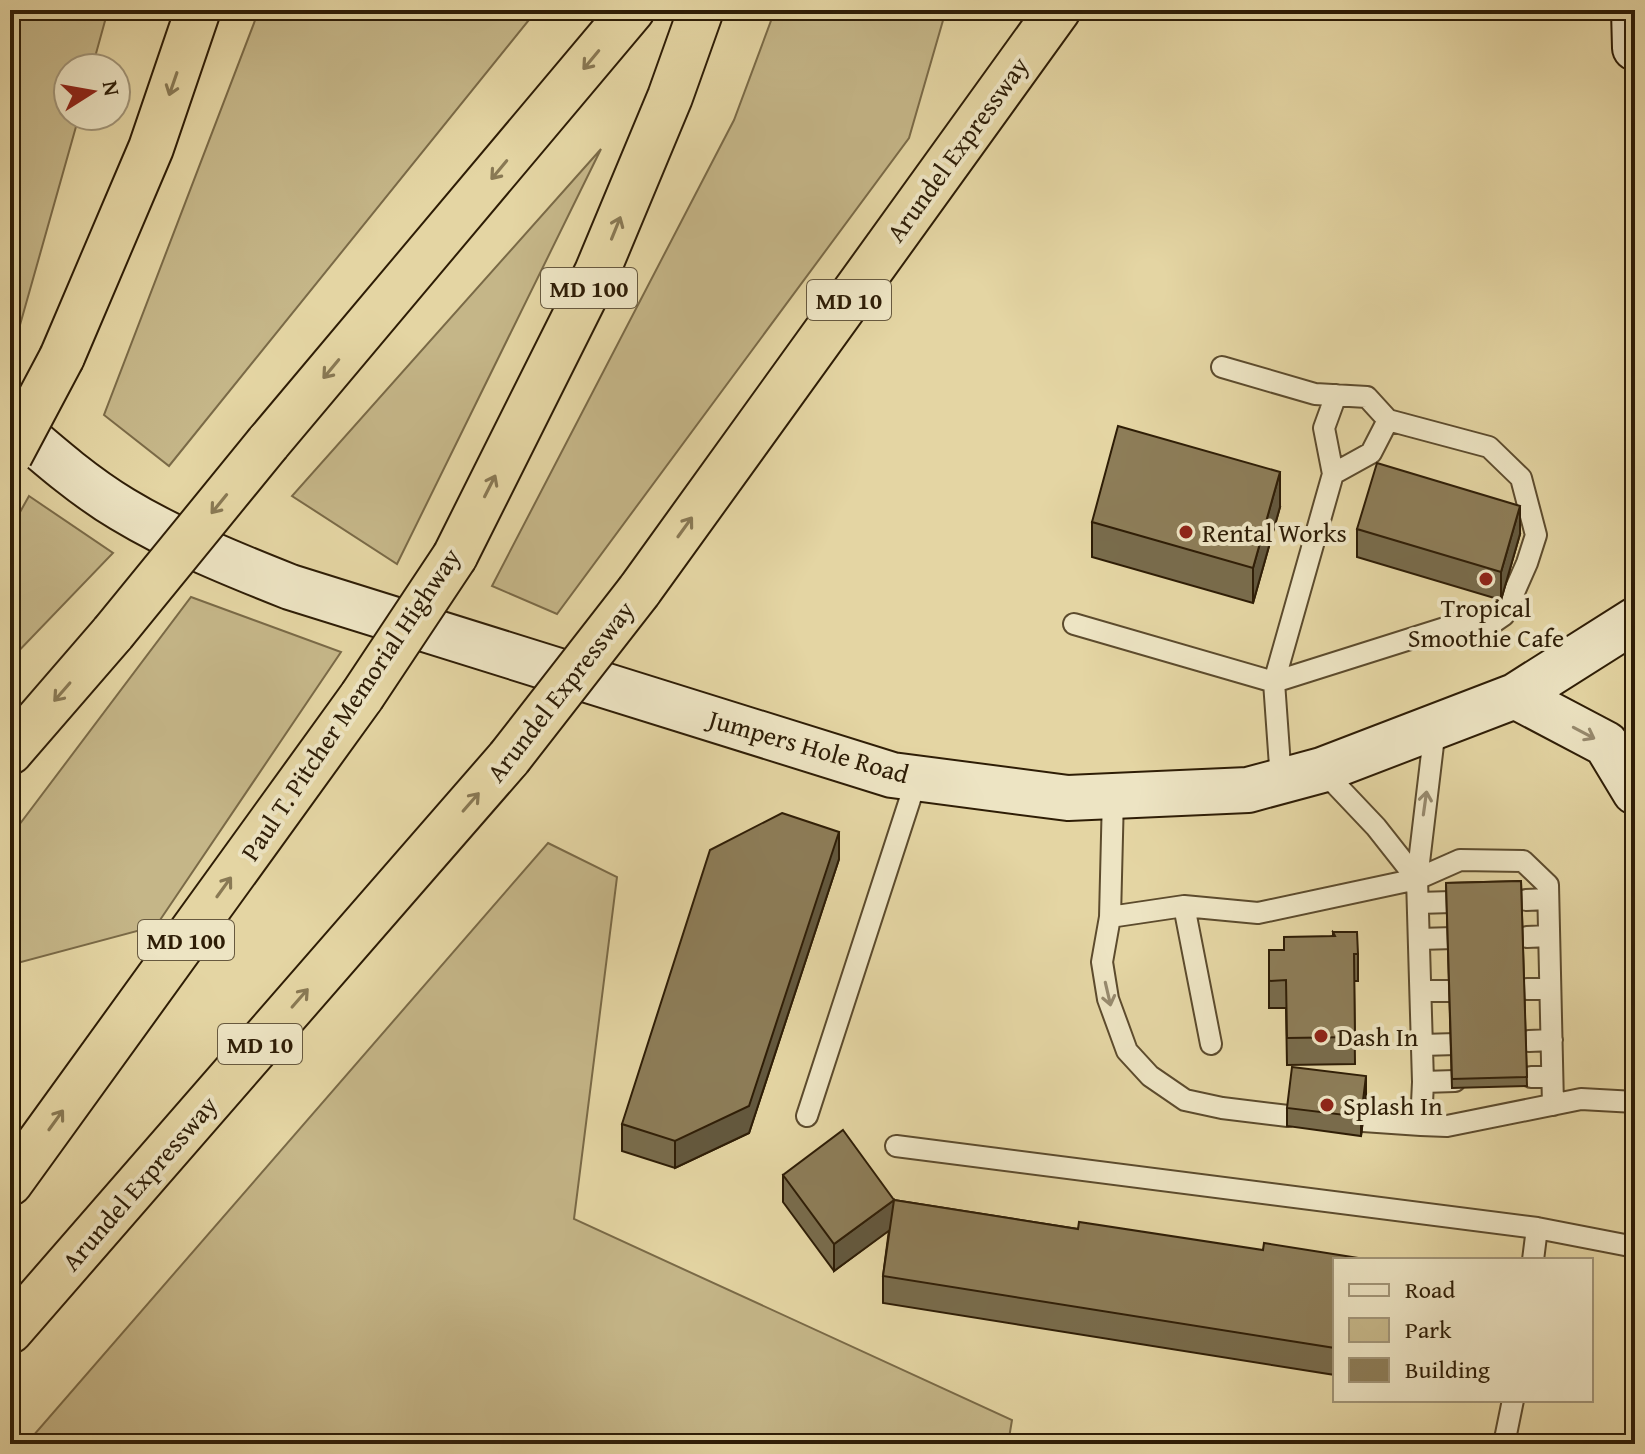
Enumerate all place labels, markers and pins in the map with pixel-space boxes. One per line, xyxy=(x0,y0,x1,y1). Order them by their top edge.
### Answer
place label: Rental Works xyxy=(1202,513,1347,552)
marker: Rental Works xyxy=(1177,523,1195,541)
marker: Tropical Smoothie Cafe xyxy=(1477,570,1495,588)
place label: Tropical Smoothie Cafe xyxy=(1408,588,1564,657)
place label: Dash In xyxy=(1337,1017,1419,1056)
marker: Dash In xyxy=(1312,1027,1330,1045)
place label: Splash In xyxy=(1343,1086,1443,1125)
marker: Splash In xyxy=(1318,1096,1336,1114)

